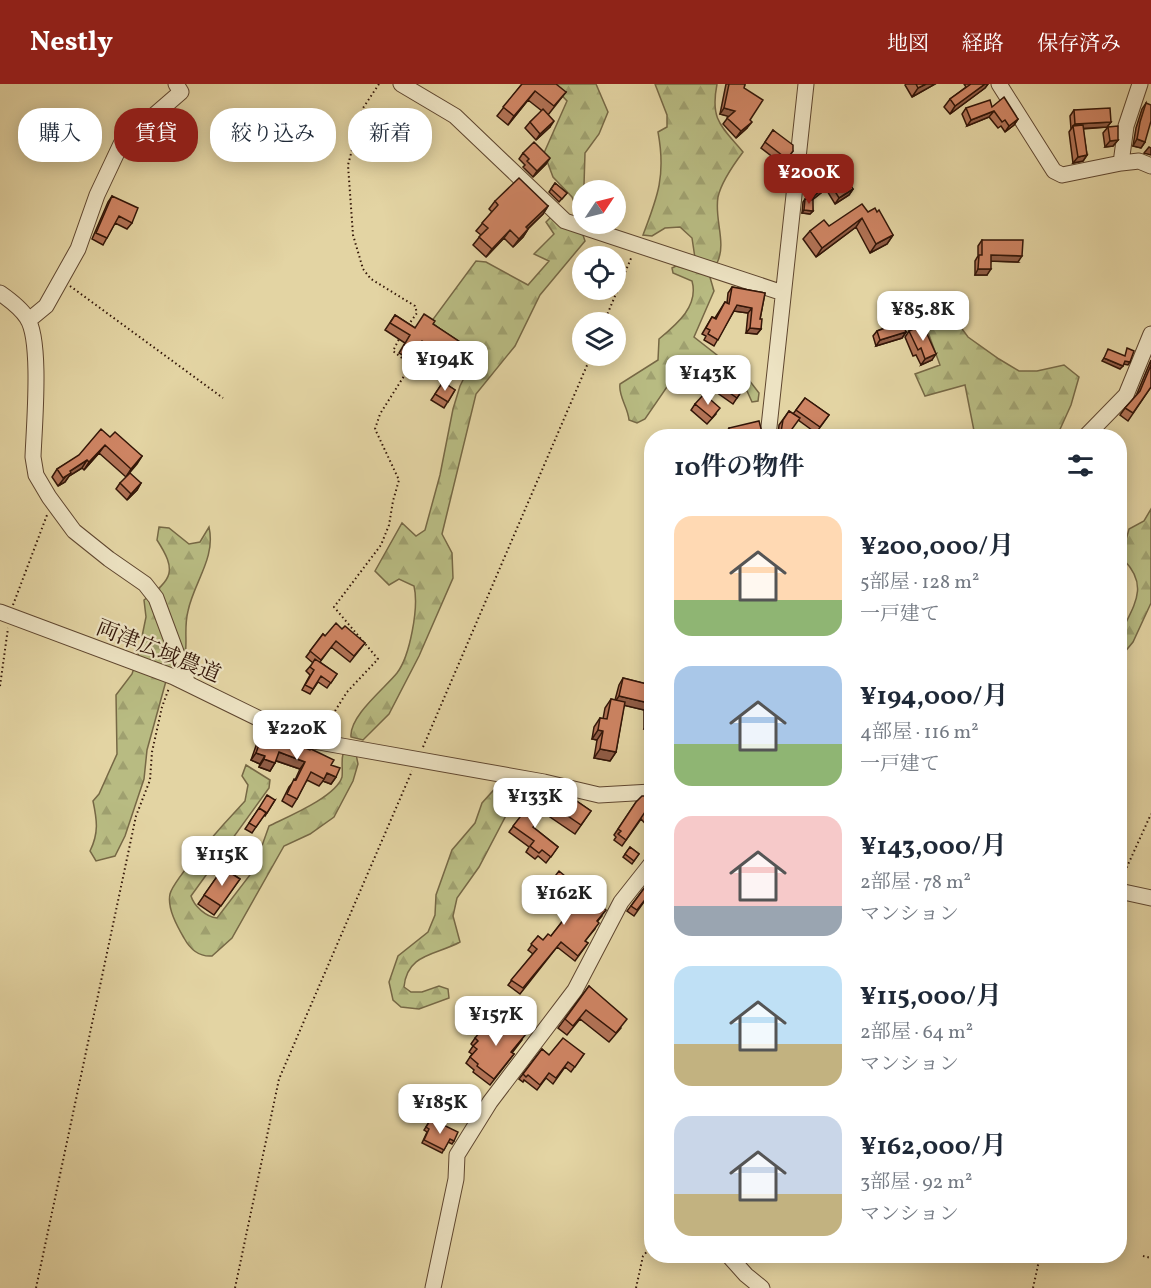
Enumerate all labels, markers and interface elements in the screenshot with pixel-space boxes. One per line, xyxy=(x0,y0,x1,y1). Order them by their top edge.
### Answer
text: Nestly xyxy=(30,23,113,62)
text: 地図 xyxy=(887,30,929,59)
text: 経路 xyxy=(962,30,1004,59)
text: 保存済み xyxy=(1037,30,1121,59)
chip: 購入 xyxy=(18,108,102,162)
chip: 賃貸 xyxy=(114,108,198,162)
chip: 絞り込み xyxy=(210,108,336,162)
chip: 新着 xyxy=(348,108,432,162)
pin: ¥200K xyxy=(767,154,851,205)
text: ¥200K xyxy=(778,159,840,187)
north arrow xyxy=(572,180,626,234)
map controls xyxy=(572,180,626,366)
button: locate xyxy=(572,246,626,300)
pin: ¥85.8K xyxy=(874,291,972,342)
text: ¥85.8K xyxy=(891,296,955,324)
button: layers xyxy=(572,312,626,366)
pin: ¥194K xyxy=(403,341,487,392)
text: ¥194K xyxy=(416,346,474,374)
pin: ¥143K xyxy=(666,355,750,406)
text: ¥143K xyxy=(680,360,736,388)
icon: filters xyxy=(1064,449,1097,482)
text: 10件の物件 xyxy=(674,450,804,486)
text: ¥200,000/月 xyxy=(860,529,1014,565)
icon: home xyxy=(722,540,794,612)
text: 5部屋 · 128 m² xyxy=(860,569,979,597)
text: 一戸建て xyxy=(860,601,940,629)
street label: 両津広域農道 xyxy=(91,613,225,691)
text: ¥194,000/月 xyxy=(860,679,1009,715)
icon: home xyxy=(722,690,794,762)
pin: ¥220K xyxy=(255,710,339,761)
text: ¥220K xyxy=(267,715,327,743)
text: 4部屋 · 116 m² xyxy=(860,719,979,747)
text: 一戸建て xyxy=(860,751,940,779)
pin: ¥133K xyxy=(493,778,577,829)
text: ¥133K xyxy=(507,783,563,811)
text: ¥143,000/月 xyxy=(860,829,1007,865)
pin: ¥115K xyxy=(180,836,264,887)
icon: home xyxy=(722,840,794,912)
text: ¥115K xyxy=(196,841,248,869)
text: 2部屋 · 78 m² xyxy=(860,869,971,897)
pin: ¥162K xyxy=(522,875,606,926)
text: ¥162K xyxy=(536,880,592,908)
text: マンション xyxy=(860,901,959,929)
text: ¥115,000/月 xyxy=(860,979,1002,1015)
icon: home xyxy=(722,990,794,1062)
pin: ¥157K xyxy=(454,996,538,1047)
text: ¥157K xyxy=(469,1001,523,1029)
text: 2部屋 · 64 m² xyxy=(860,1019,973,1047)
text: マンション xyxy=(860,1051,959,1079)
pin: ¥185K xyxy=(398,1084,482,1135)
text: ¥185K xyxy=(412,1089,468,1117)
text: ¥162,000/月 xyxy=(860,1129,1007,1165)
icon: home xyxy=(722,1140,794,1212)
text: 3部屋 · 92 m² xyxy=(860,1169,972,1197)
text: マンション xyxy=(860,1201,959,1229)

